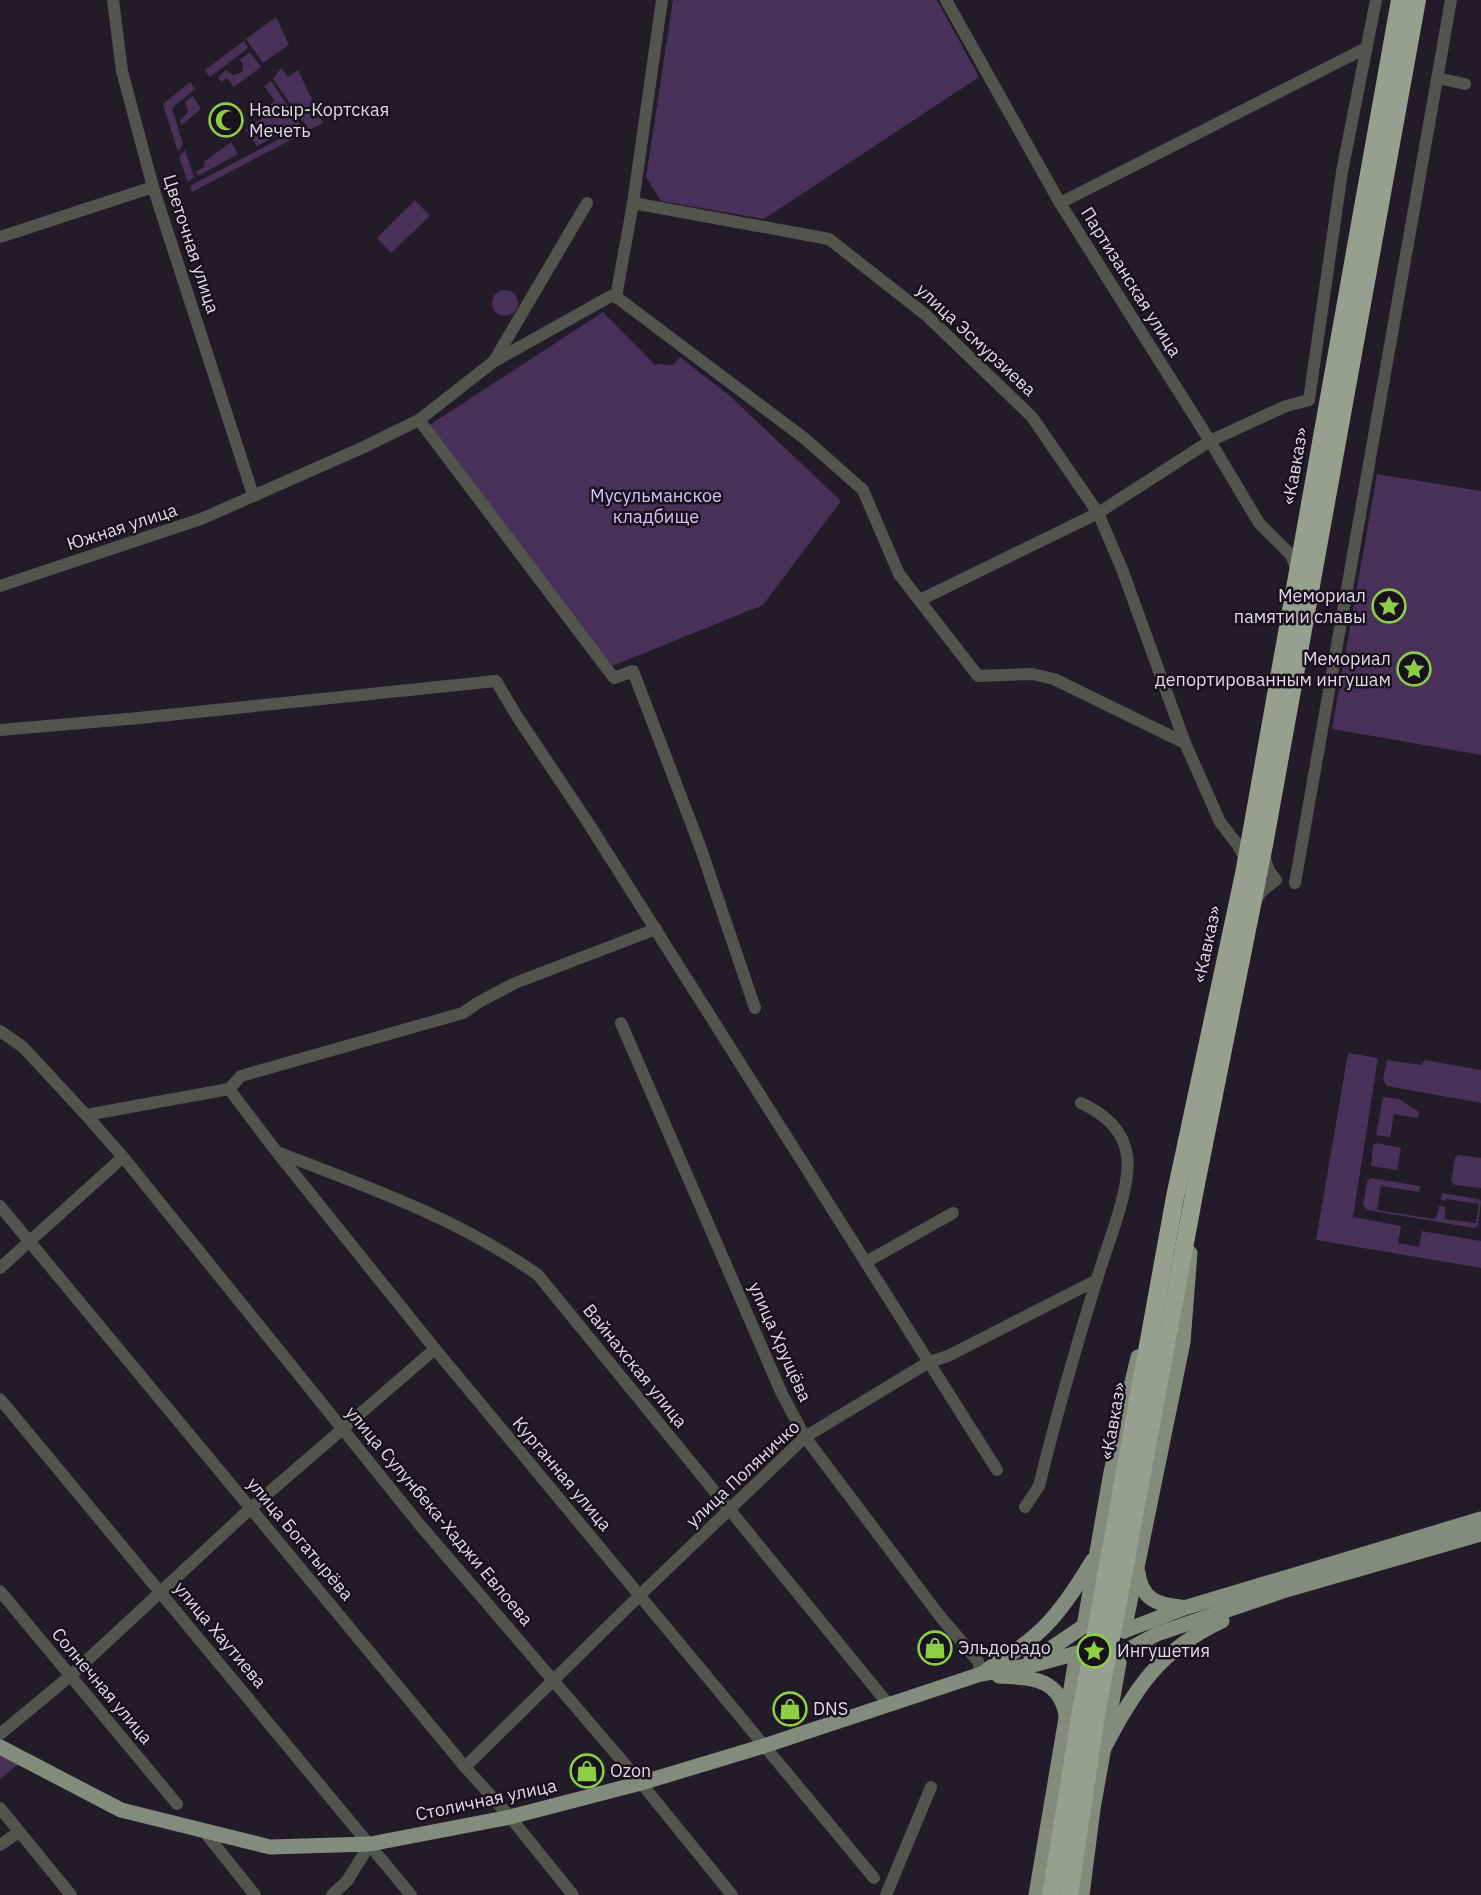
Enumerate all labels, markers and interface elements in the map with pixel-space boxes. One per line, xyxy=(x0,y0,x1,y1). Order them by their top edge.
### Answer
place label: Насыр-Кортская Мечеть xyxy=(249,98,389,142)
mosque icon: Насыр-Кортская Мечеть xyxy=(208,102,244,138)
street label: Цветочная улица xyxy=(158,171,225,317)
street label: Партизанская улица xyxy=(1076,202,1187,361)
street label: улица Эсмурзиева xyxy=(912,278,1041,401)
street label: «Кавказ» xyxy=(1276,425,1313,506)
park label: Мусульманское кладбище xyxy=(590,484,722,528)
street label: Южная улица xyxy=(64,498,180,555)
place label: Мемориал памяти и славы xyxy=(1234,584,1366,628)
place icon: Мемориал памяти и славы xyxy=(1371,588,1407,624)
place label: Мемориал депортированным ингушам xyxy=(1155,647,1391,691)
place icon: Мемориал депортированным ингушам xyxy=(1396,651,1432,687)
street label: «Кавказ» xyxy=(1187,903,1226,985)
street label: улица Хрущёва xyxy=(744,1278,817,1406)
street label: Вайнахская улица xyxy=(578,1299,693,1433)
street label: «Кавказ» xyxy=(1094,1380,1131,1461)
street label: улица Сулунбека-Хаджи Евлоева xyxy=(341,1401,538,1631)
street label: Курганная улица xyxy=(508,1412,617,1536)
street label: улица Поляничко xyxy=(681,1415,804,1532)
street label: улица Богатырёва xyxy=(242,1472,359,1605)
street label: улица Хаутиева xyxy=(169,1577,272,1693)
street label: Солнечная улица xyxy=(47,1623,158,1749)
shop icon: Эльдорадо xyxy=(917,1630,953,1666)
place icon: Ингушетия xyxy=(1076,1633,1112,1669)
place label: Эльдорадо xyxy=(958,1636,1051,1659)
place label: Ингушетия xyxy=(1117,1639,1210,1662)
shop icon: DNS xyxy=(772,1691,808,1727)
place label: DNS xyxy=(813,1697,848,1720)
shop icon: Ozon xyxy=(569,1753,605,1789)
place label: Ozon xyxy=(610,1759,651,1782)
street label: Столичная улица xyxy=(413,1773,559,1826)

